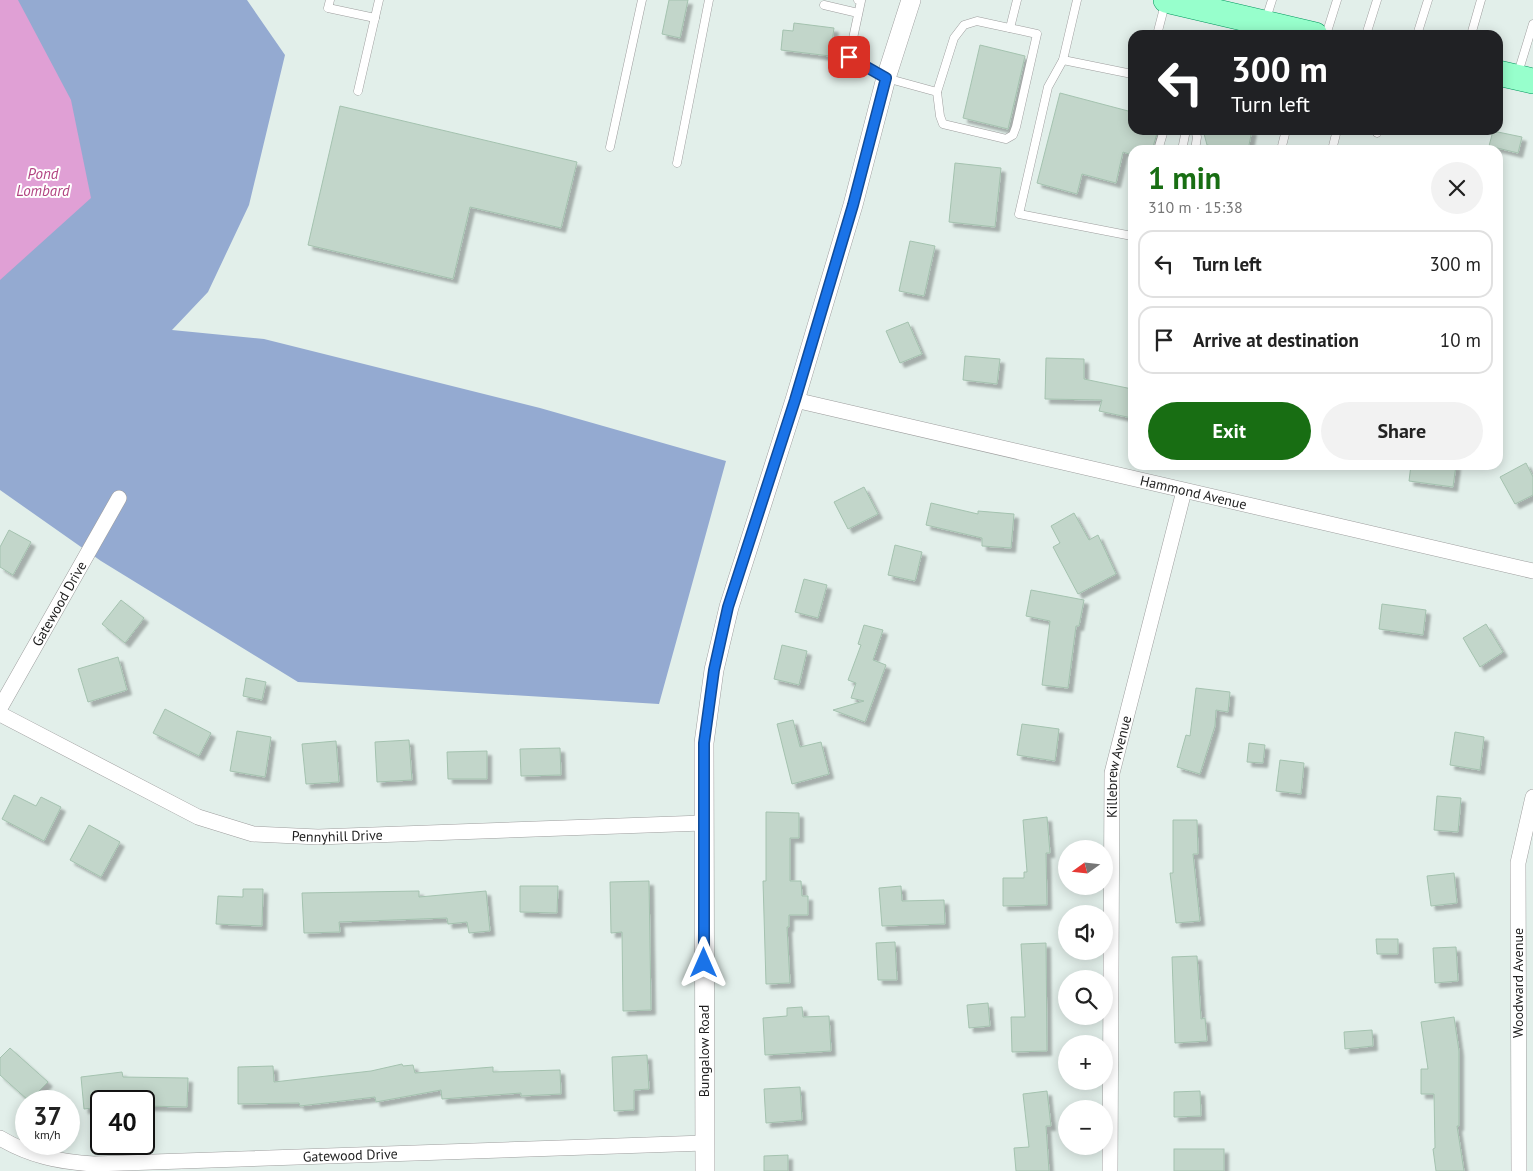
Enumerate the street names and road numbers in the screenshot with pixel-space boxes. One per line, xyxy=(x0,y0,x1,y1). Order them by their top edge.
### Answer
street label: Hammond Avenue xyxy=(1138,471,1249,513)
street label: Gatewood Drive xyxy=(28,558,90,649)
street label: Killebrew Avenue xyxy=(1103,714,1135,818)
street label: Pennyhill Drive xyxy=(291,826,383,846)
street label: Woodward Avenue xyxy=(1509,928,1527,1038)
street label: Bungalow Road xyxy=(695,1005,713,1097)
street label: Gatewood Drive xyxy=(303,1145,398,1166)

